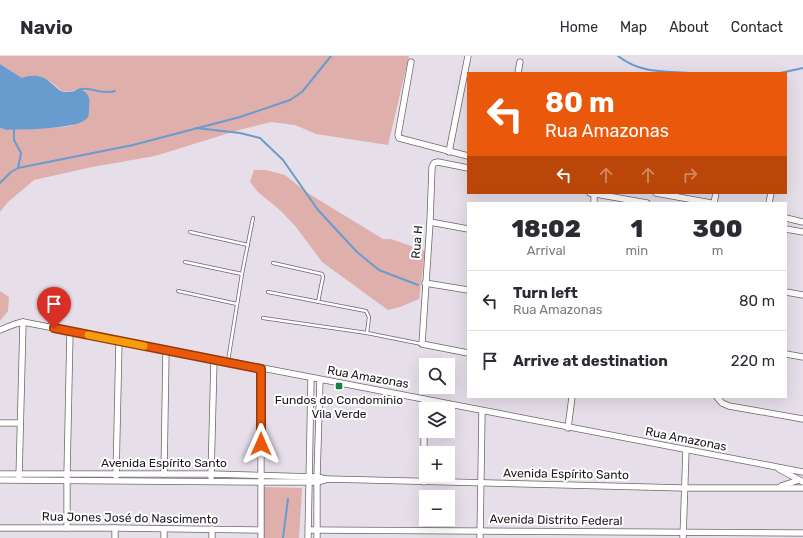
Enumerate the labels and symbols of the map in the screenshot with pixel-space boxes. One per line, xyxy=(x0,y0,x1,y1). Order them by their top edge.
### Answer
street label: Rua H xyxy=(409,225,425,259)
pin xyxy=(37,287,71,328)
street label: Rua Amazonas xyxy=(326,363,410,391)
marker: Fundos do Condominio Vila Verde xyxy=(334,381,344,391)
place label: Fundos do Condominio Vila Verde xyxy=(275,393,403,421)
position arrow xyxy=(240,423,282,465)
street label: Rua Amazonas xyxy=(644,424,728,454)
street label: Avenida Espírito Santo xyxy=(101,456,227,470)
street label: Avenida Espírito Santo xyxy=(503,466,629,482)
street label: Rua Jones José do Nascimento xyxy=(42,509,218,527)
street label: Avenida Distrito Federal xyxy=(489,512,623,528)

